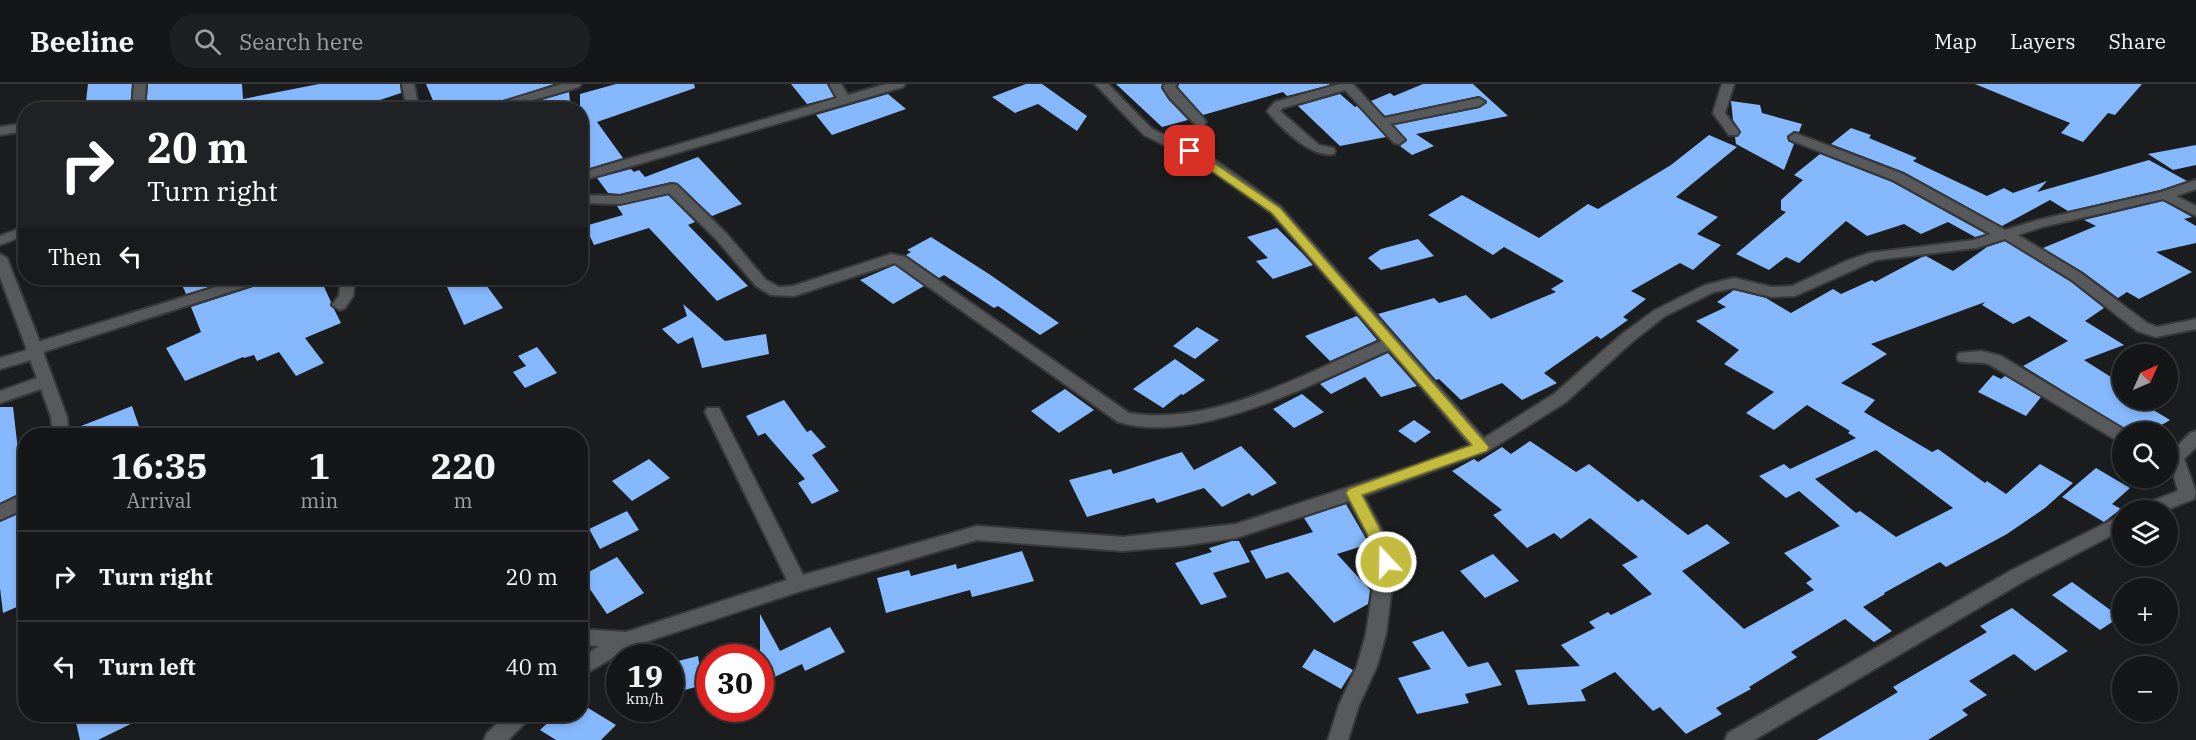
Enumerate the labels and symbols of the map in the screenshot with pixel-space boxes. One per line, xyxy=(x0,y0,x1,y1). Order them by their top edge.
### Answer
pin xyxy=(1164,125,1215,176)
north arrow xyxy=(2112,344,2178,410)
position arrow xyxy=(1354,530,1418,594)
speed limit sign: 30 xyxy=(696,644,774,722)

